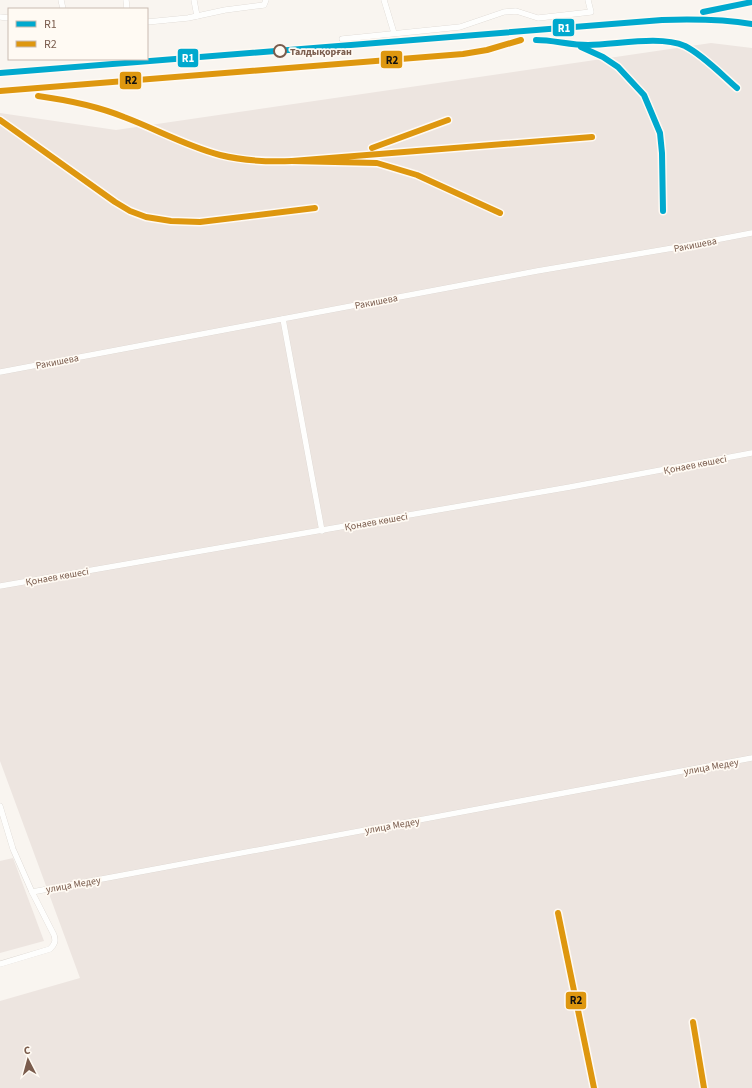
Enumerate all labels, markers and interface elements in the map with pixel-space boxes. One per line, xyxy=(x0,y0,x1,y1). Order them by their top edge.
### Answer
legend xyxy=(8,8,148,60)
text: R1 xyxy=(44,16,57,33)
line badge: R1 xyxy=(552,18,575,37)
text: R1 xyxy=(558,21,570,36)
text: R2 xyxy=(44,36,57,53)
marker: Талдықорған xyxy=(273,44,287,58)
place label: Талдықорған xyxy=(290,45,352,59)
line badge: R1 xyxy=(177,48,199,68)
line badge: R2 xyxy=(380,50,403,69)
text: R1 xyxy=(182,51,194,66)
text: R2 xyxy=(386,53,398,68)
line badge: R2 xyxy=(119,71,142,90)
text: R2 xyxy=(125,73,137,88)
street label: Ракишева xyxy=(673,234,718,256)
street label: Ракишева xyxy=(354,291,399,313)
street label: Ракишева xyxy=(35,351,80,373)
street label: Қонаев көшесі xyxy=(662,452,728,478)
street label: Қонаев көшесі xyxy=(343,510,409,534)
street label: Қонаев көшесі xyxy=(24,565,90,589)
street label: улица Медеу xyxy=(683,755,740,779)
street label: улица Медеу xyxy=(364,814,421,838)
street label: улица Медеу xyxy=(45,873,102,897)
line badge: R2 xyxy=(565,991,587,1010)
text: R2 xyxy=(570,993,582,1008)
north arrow xyxy=(8,1040,48,1080)
text: С xyxy=(23,1043,32,1058)

